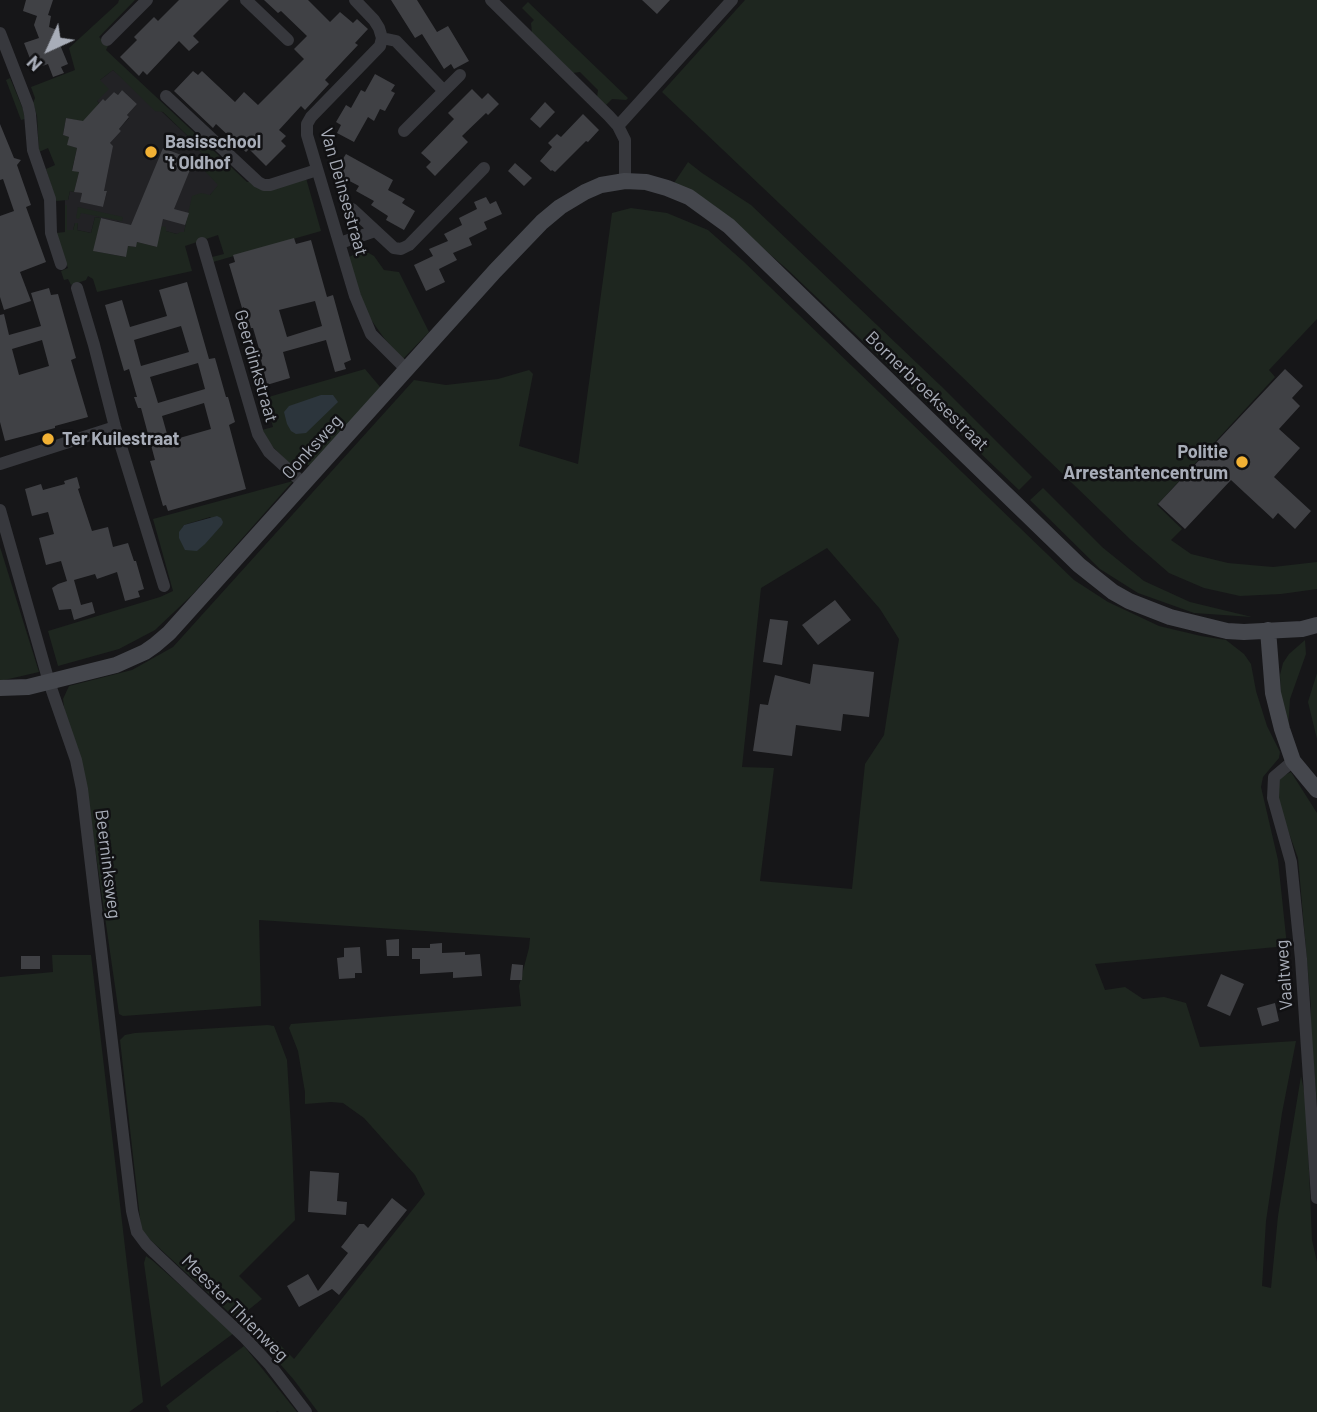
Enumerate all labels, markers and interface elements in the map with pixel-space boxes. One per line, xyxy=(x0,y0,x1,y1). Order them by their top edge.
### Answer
north arrow xyxy=(14,14,84,84)
text: N xyxy=(21,52,46,77)
street label: Van Deinsestraat xyxy=(315,126,373,258)
place label: Basisschool 't Oldhof xyxy=(165,131,261,174)
marker: Basisschool 't Oldhof xyxy=(143,144,159,160)
street label: Geerdinkstraat xyxy=(230,307,282,425)
street label: Bornerbroeksestraat xyxy=(861,327,993,455)
street label: Oonksweg xyxy=(277,410,347,484)
place label: Ter Kuilestraat xyxy=(62,428,179,450)
marker: Ter Kuilestraat xyxy=(40,431,56,447)
place label: Politie Arrestantencentrum xyxy=(1063,441,1228,484)
marker: Politie Arrestantencentrum xyxy=(1234,454,1250,470)
street label: Beerninksweg xyxy=(91,808,125,920)
street label: Vaaltweg xyxy=(1271,939,1297,1011)
street label: Meester Thienweg xyxy=(177,1250,293,1366)

